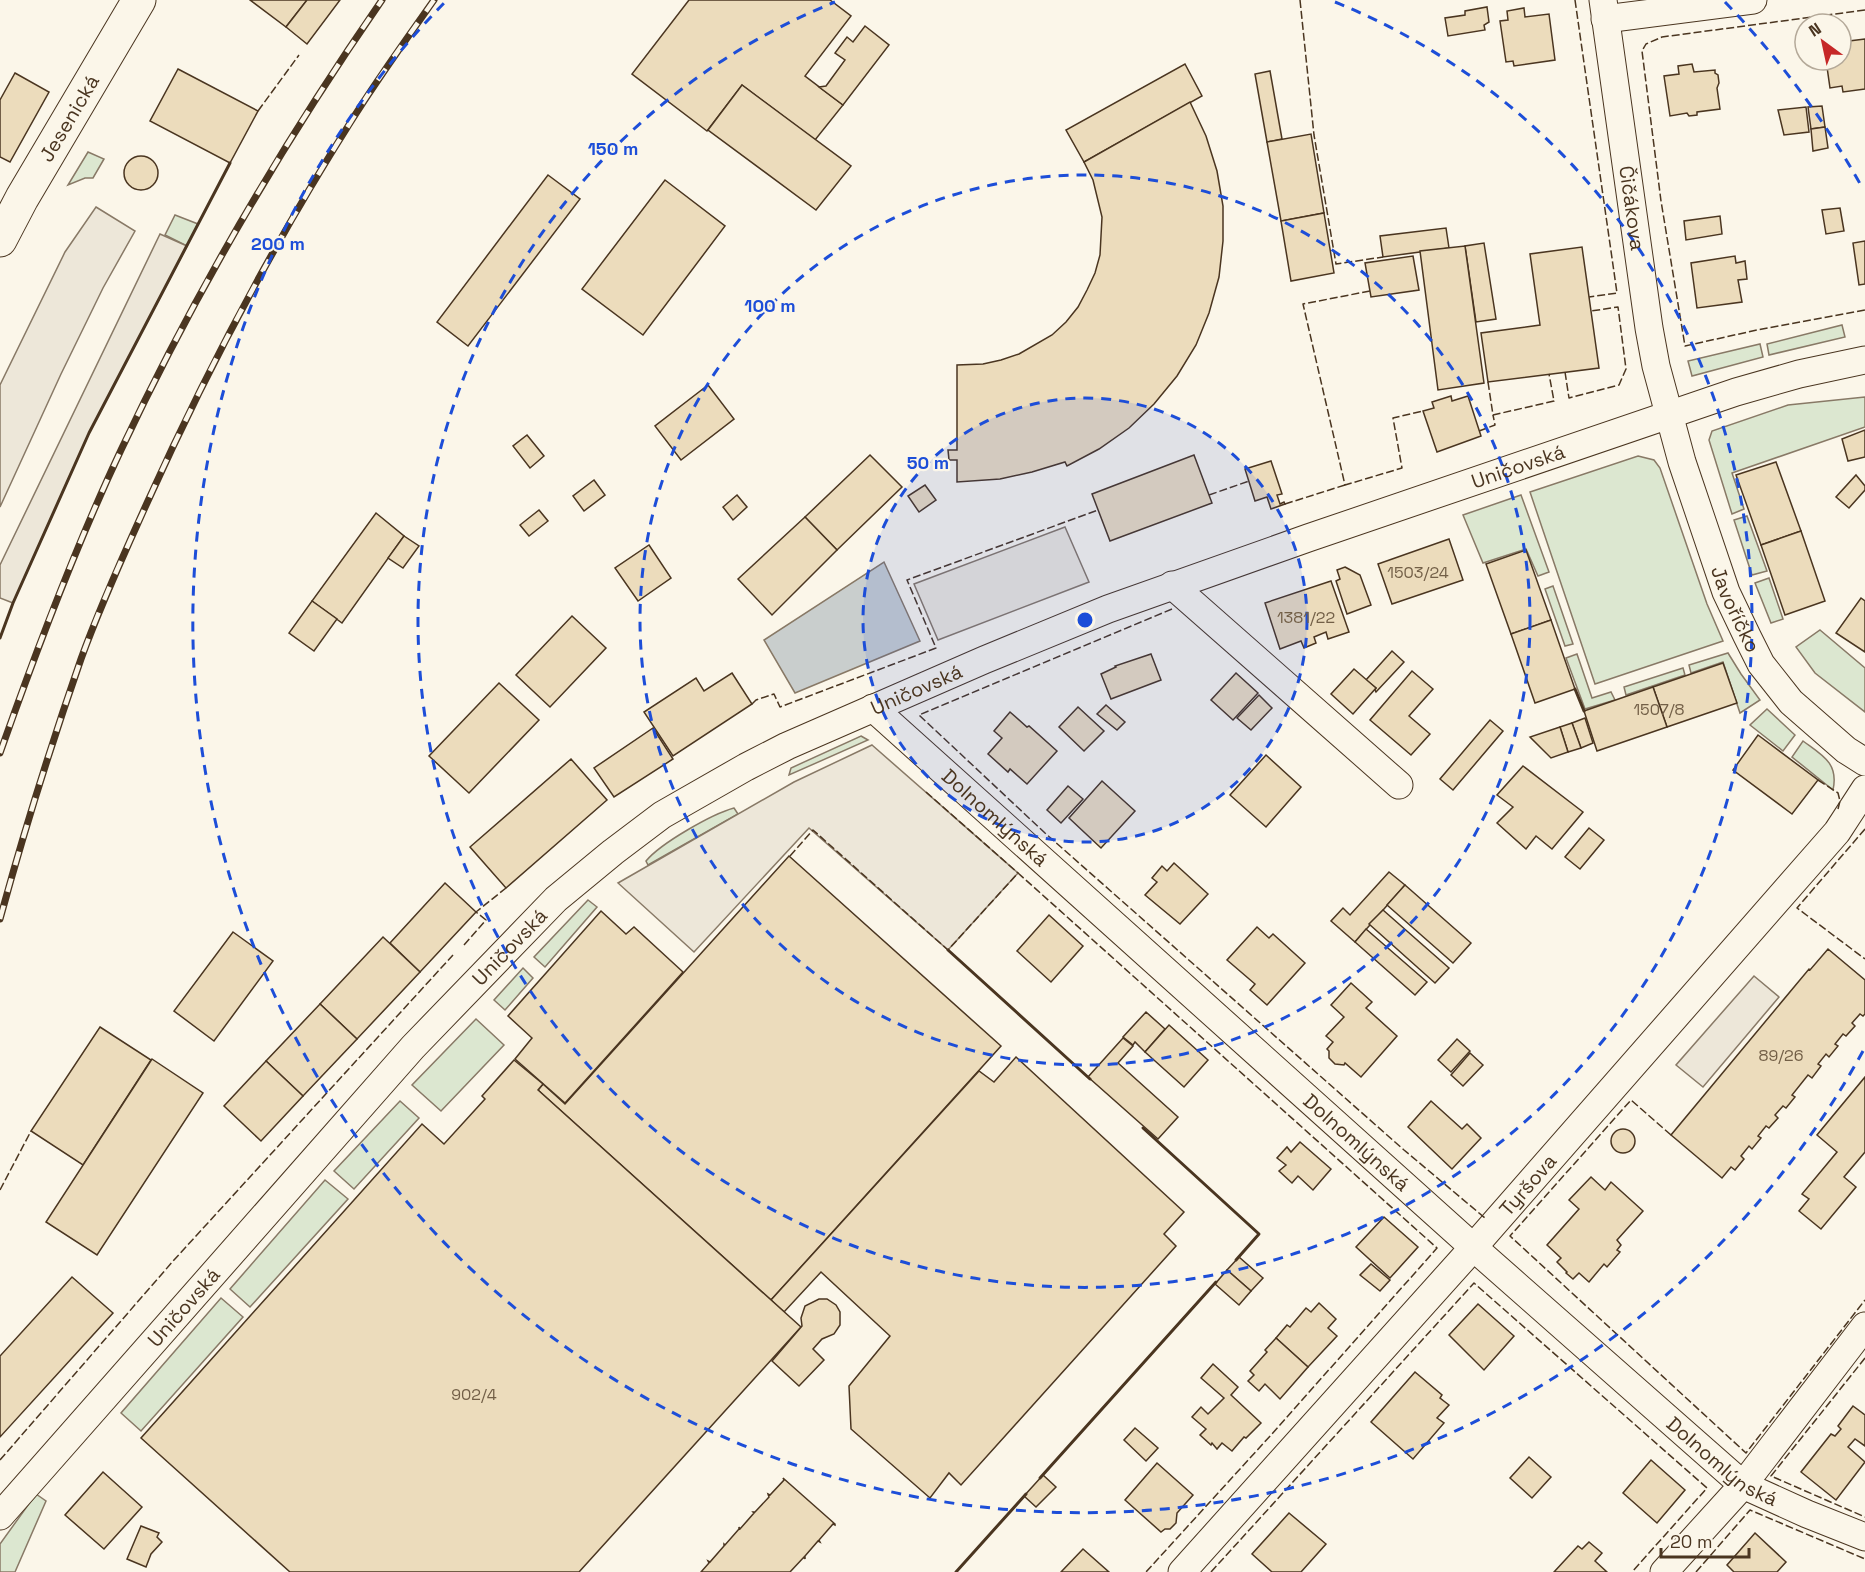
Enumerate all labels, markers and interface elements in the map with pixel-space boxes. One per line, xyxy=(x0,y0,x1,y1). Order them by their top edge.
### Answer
north arrow xyxy=(1793,12,1853,72)
text: N xyxy=(1805,18,1825,42)
street label: Jesenická xyxy=(33,70,105,167)
text: 150 m xyxy=(588,137,638,160)
street label: Čičákova xyxy=(1613,164,1651,252)
text: 200 m xyxy=(251,232,305,255)
text: 100 m xyxy=(744,294,796,317)
street label: Uničovská xyxy=(1468,438,1568,494)
text: 50 m xyxy=(907,451,949,474)
house number: 1503/24 xyxy=(1387,562,1449,583)
street label: Javoříčko xyxy=(1705,563,1766,657)
house number: 1381/22 xyxy=(1277,607,1335,628)
centre of rings xyxy=(1075,610,1095,630)
street label: Uničovská xyxy=(867,658,966,721)
house number: 1507/8 xyxy=(1633,699,1685,720)
street label: Dolnomlýnská xyxy=(936,763,1054,872)
street label: Uničovská xyxy=(466,903,553,991)
house number: 89/26 xyxy=(1758,1045,1804,1066)
street label: Dolnomlýnská xyxy=(1298,1088,1415,1197)
street label: Tyršova xyxy=(1494,1148,1562,1222)
street label: Uničovská xyxy=(142,1262,226,1353)
house number: 902/4 xyxy=(451,1384,497,1405)
street label: Dolnomlýnská xyxy=(1661,1411,1782,1512)
scale bar xyxy=(1661,1521,1750,1559)
text: 20 m xyxy=(1670,1530,1713,1553)

